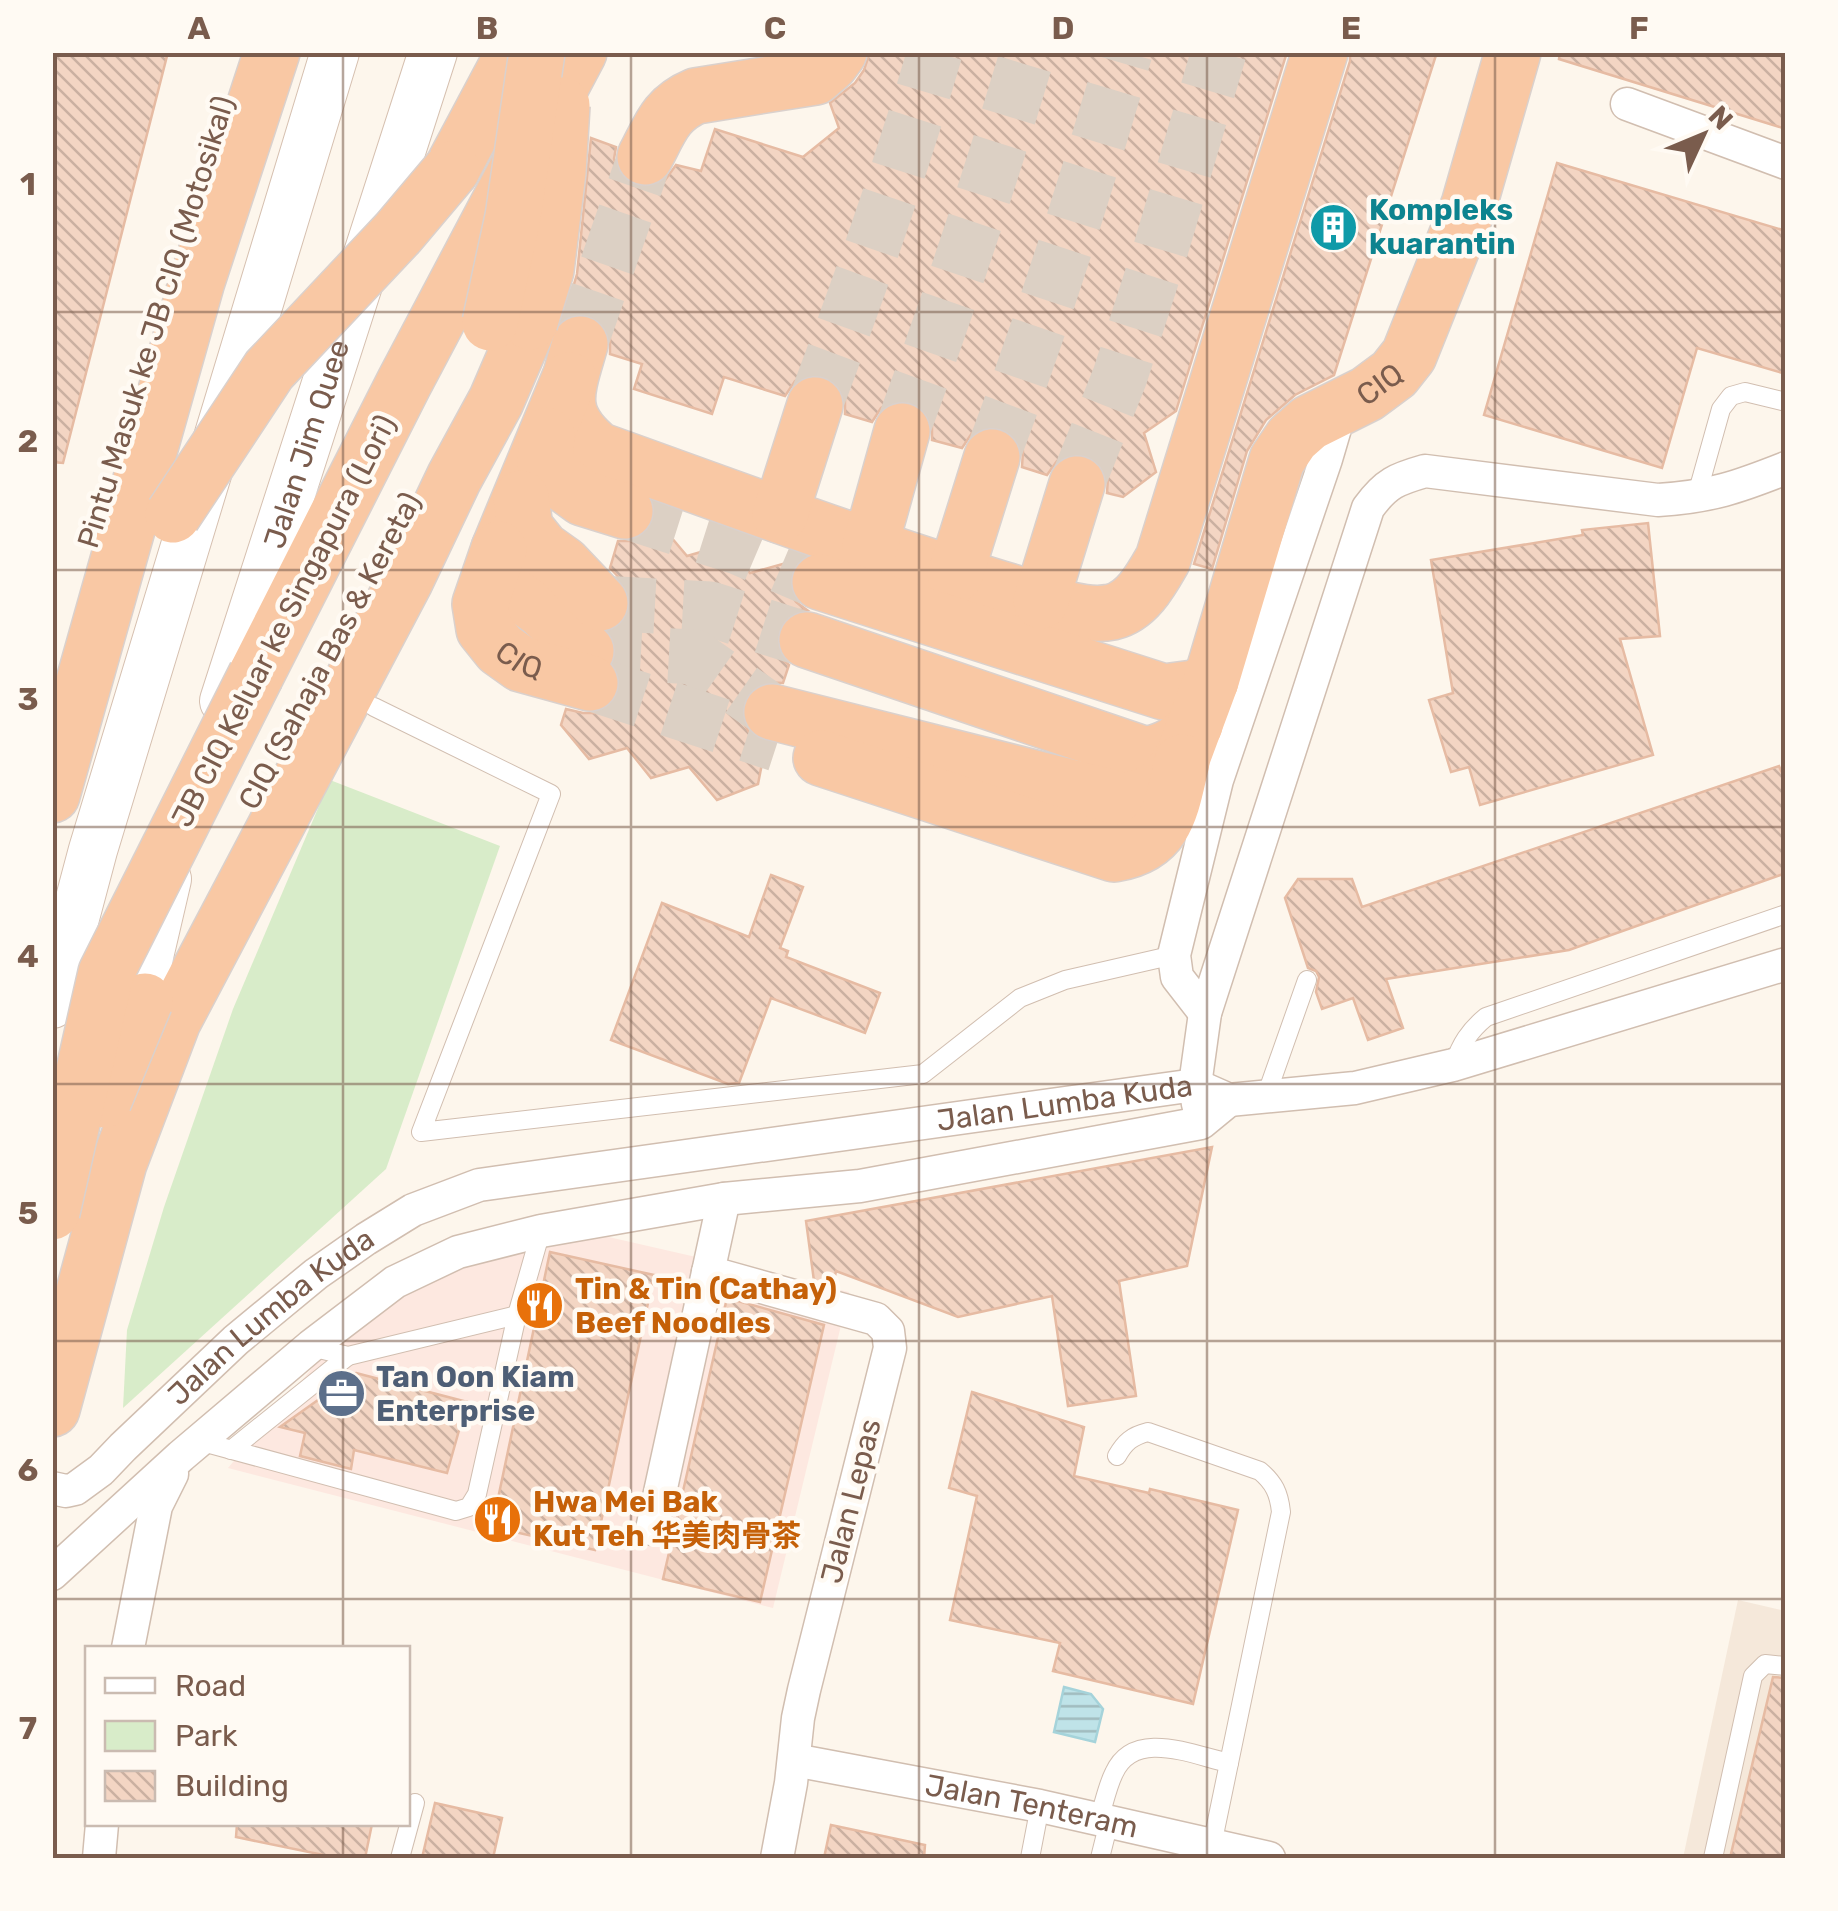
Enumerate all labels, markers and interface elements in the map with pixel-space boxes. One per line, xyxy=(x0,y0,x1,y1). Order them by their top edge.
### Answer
text: A xyxy=(188,9,211,47)
text: B xyxy=(476,9,498,47)
text: C xyxy=(764,9,786,47)
text: D xyxy=(1052,9,1074,47)
text: E xyxy=(1341,9,1361,47)
text: F xyxy=(1629,9,1649,47)
north arrow xyxy=(1653,85,1753,185)
street label: Pintu Masuk ke JB CIQ (Motosikal) xyxy=(70,92,242,552)
text: N xyxy=(1702,99,1739,137)
text: 1 xyxy=(20,165,36,203)
place label: Kompleks kuarantin xyxy=(1369,192,1515,262)
building icon: Kompleks kuarantin xyxy=(1308,201,1360,253)
street label: Jalan Jim Quee xyxy=(256,335,357,553)
street label: CIQ xyxy=(1350,356,1410,413)
street label: JB CIQ Keluar ke Singapura (Lori) xyxy=(164,409,404,833)
text: 2 xyxy=(18,422,38,460)
street label: CIQ (Sahaja Bas & Kereta) xyxy=(231,486,429,816)
street label: CIQ xyxy=(488,634,546,687)
text: 3 xyxy=(17,680,39,718)
text: 4 xyxy=(17,937,39,975)
street label: Jalan Lumba Kuda xyxy=(935,1068,1195,1139)
text: 5 xyxy=(18,1194,38,1232)
street label: Jalan Lumba Kuda xyxy=(160,1221,381,1413)
place label: Tin & Tin (Cathay) Beef Noodles xyxy=(575,1271,837,1341)
restaurant icon: Tin & Tin (Cathay) Beef Noodles xyxy=(514,1280,566,1332)
place label: Tan Oon Kiam Enterprise xyxy=(376,1359,575,1429)
office icon: Tan Oon Kiam Enterprise xyxy=(315,1368,367,1420)
street label: Jalan Lepas xyxy=(813,1415,889,1587)
text: 6 xyxy=(18,1451,38,1489)
place label: Hwa Mei Bak Kut Teh 华美肉骨茶 xyxy=(533,1484,801,1554)
restaurant icon: Hwa Mei Bak Kut Teh 华美肉骨茶 xyxy=(472,1493,524,1545)
legend xyxy=(85,1646,410,1826)
text: Road xyxy=(175,1668,246,1704)
text: 7 xyxy=(19,1709,37,1747)
text: Park xyxy=(175,1718,238,1754)
street label: Jalan Tenteram xyxy=(922,1767,1141,1846)
text: Building xyxy=(175,1768,289,1804)

